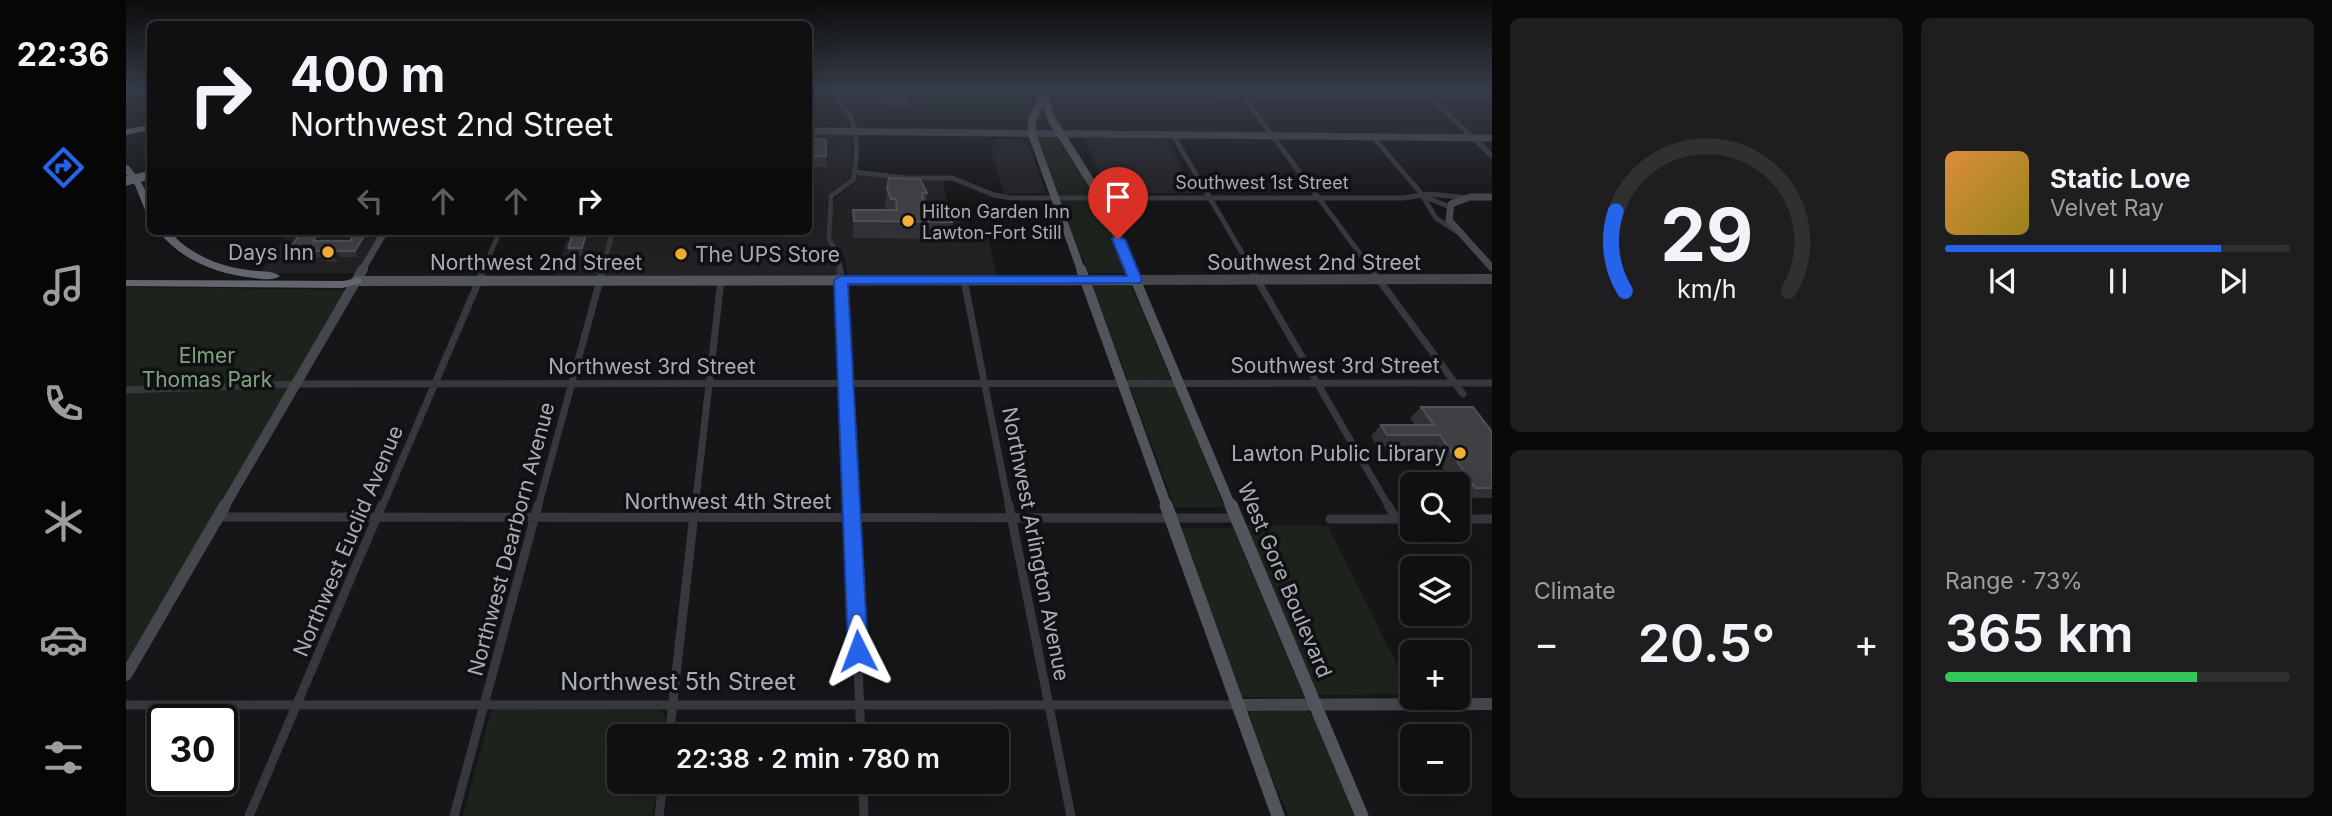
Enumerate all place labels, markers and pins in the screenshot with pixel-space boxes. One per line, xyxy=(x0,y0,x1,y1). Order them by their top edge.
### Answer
pin xyxy=(1088,167,1148,239)
place label: Hilton Garden Inn Lawton-Fort Still xyxy=(922,201,1070,243)
marker: Hilton Garden Inn Lawton-Fort Still xyxy=(900,213,916,229)
place label: Days Inn xyxy=(228,240,314,265)
place label: The UPS Store xyxy=(695,242,840,267)
marker: Days Inn xyxy=(320,244,336,260)
marker: The UPS Store xyxy=(673,246,689,262)
place label: Lawton Public Library xyxy=(1231,441,1446,466)
marker: Lawton Public Library xyxy=(1452,445,1468,461)

